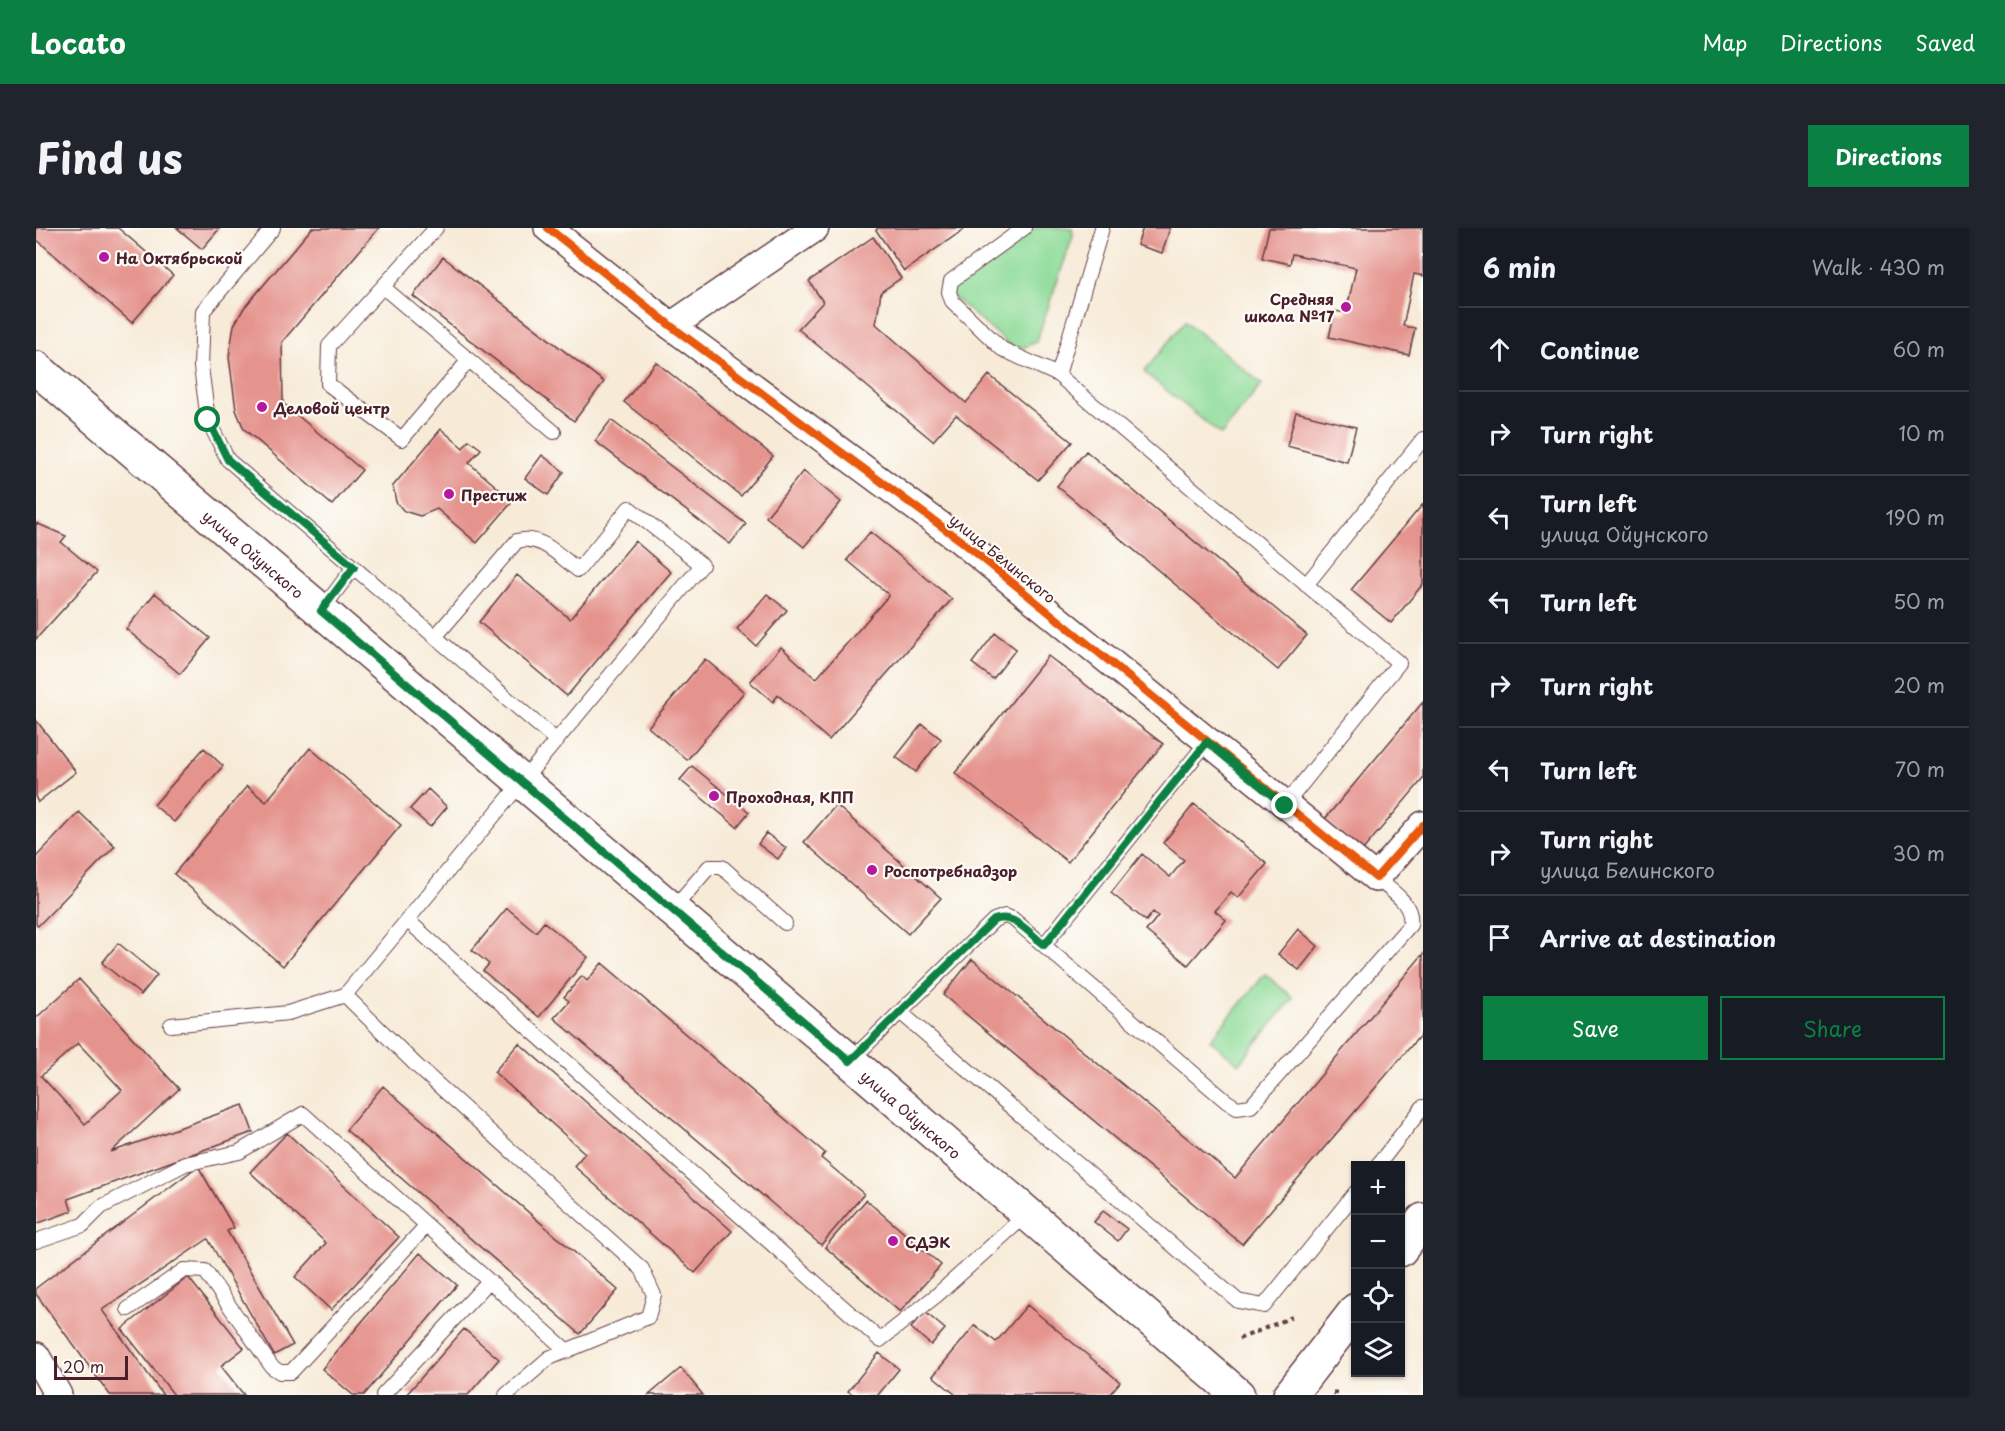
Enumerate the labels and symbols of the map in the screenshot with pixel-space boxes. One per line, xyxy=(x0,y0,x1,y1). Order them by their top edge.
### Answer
place label: На Октябрьской xyxy=(116,246,243,269)
marker: На Октябрьской xyxy=(97,250,111,264)
place label: Средняя школа №17 xyxy=(1244,287,1334,327)
marker: Средняя школа №17 xyxy=(1339,300,1353,314)
place label: Деловой центр xyxy=(273,396,390,419)
marker: Деловой центр xyxy=(255,400,269,414)
route start xyxy=(194,406,220,432)
place label: Престиж xyxy=(461,483,527,506)
marker: Престиж xyxy=(442,487,456,501)
street label: улица Ойунского xyxy=(198,504,309,603)
street label: улица Белинского xyxy=(945,508,1061,608)
place label: Проходная, КПП xyxy=(726,785,854,808)
marker: Проходная, КПП xyxy=(707,789,721,803)
route end xyxy=(1271,792,1297,818)
place label: Роспотребнадзор xyxy=(884,859,1017,882)
marker: Роспотребнадзор xyxy=(865,863,879,877)
street label: улица Ойунского xyxy=(856,1064,967,1164)
place label: СДЭК xyxy=(905,1230,950,1253)
marker: СДЭК xyxy=(886,1234,900,1248)
scale bar xyxy=(54,1353,128,1380)

